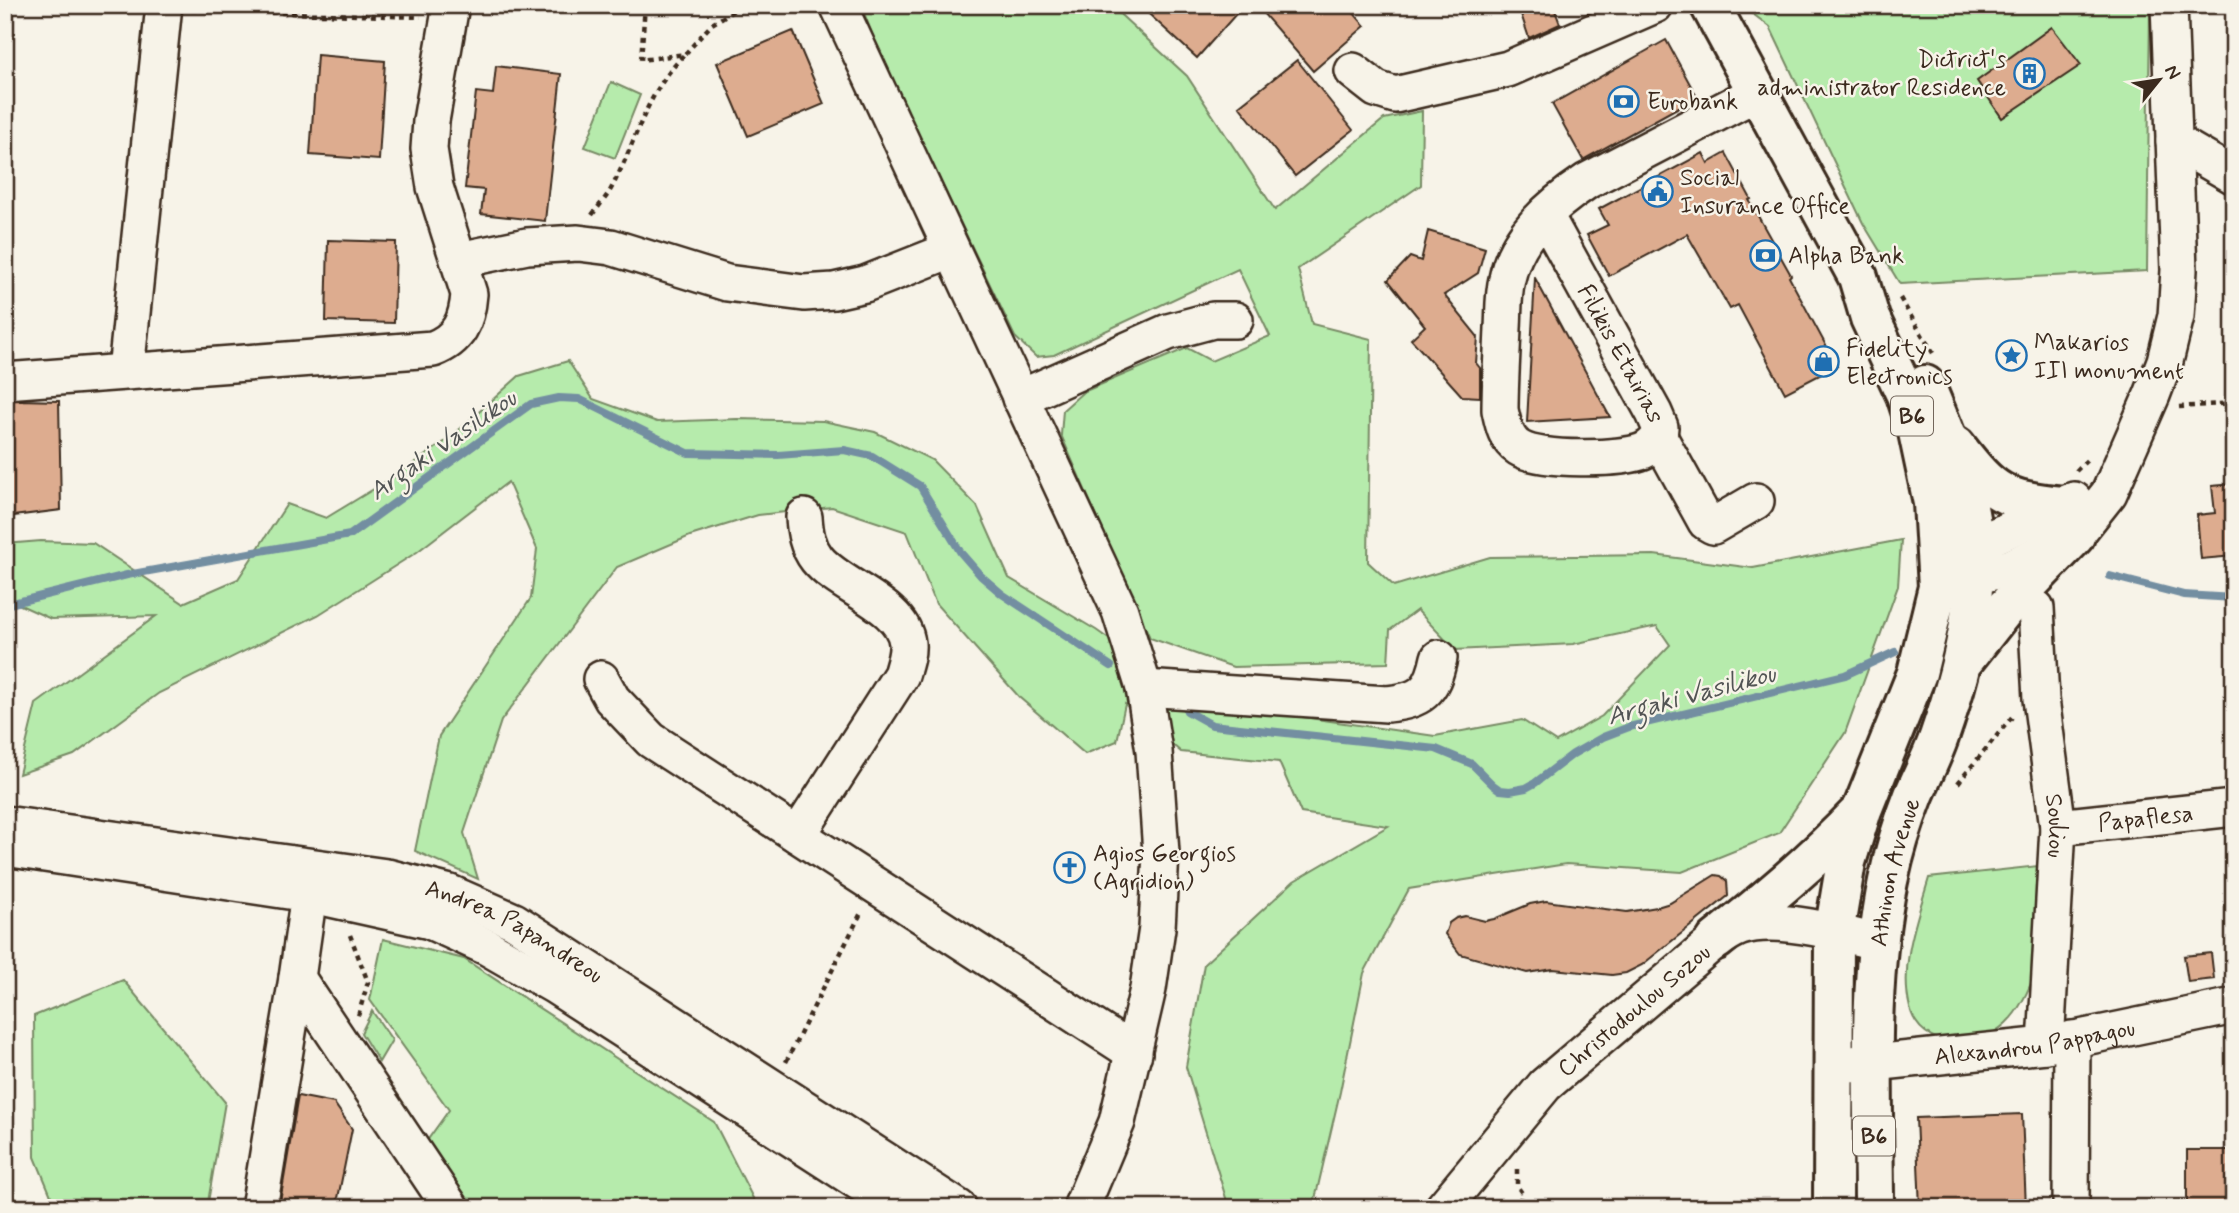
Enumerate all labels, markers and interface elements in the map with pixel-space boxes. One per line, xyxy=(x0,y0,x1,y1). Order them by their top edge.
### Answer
place label: Dictrict's administrator Residence xyxy=(1757,45,2006,104)
north arrow xyxy=(2124,46,2194,116)
building icon: Dictrict's administrator Residence xyxy=(2012,56,2046,90)
text: N xyxy=(2158,61,2186,84)
bank icon: Eurobank xyxy=(1607,84,1641,118)
place label: Eurobank xyxy=(1647,87,1738,118)
place label: Social Insurance Office xyxy=(1680,163,1850,222)
public building icon: Social Insurance Office xyxy=(1640,174,1674,208)
bank icon: Alpha Bank xyxy=(1748,238,1782,272)
place label: Alpha Bank xyxy=(1788,241,1904,272)
street label: Filikis Etairias xyxy=(1569,279,1671,428)
place label: Makarios III monument xyxy=(2034,328,2184,387)
place label: Fidelity Electronics xyxy=(1846,334,1953,393)
place icon: Makarios III monument xyxy=(1994,339,2028,373)
shop icon: Fidelity Electronics xyxy=(1806,345,1840,379)
water label: Argaki Vasilikou xyxy=(362,382,526,512)
road number: B6 xyxy=(1891,396,1933,436)
water label: Argaki Vasilikou xyxy=(1603,657,1781,738)
street label: Souliou xyxy=(2037,792,2072,859)
street label: Athinon Avenue xyxy=(1864,793,1929,948)
street label: Papaflesa xyxy=(2096,799,2195,840)
place label: Agios Georgios (Agridion) xyxy=(1093,839,1236,898)
church icon: Agios Georgios (Agridion) xyxy=(1053,850,1087,884)
street label: Andrea Papandreou xyxy=(422,873,609,991)
street label: Christodoulou Sozou xyxy=(1552,937,1718,1085)
street label: Alexandrou Pappagou xyxy=(1933,1013,2138,1074)
road number: B6 xyxy=(1853,1116,1895,1156)

